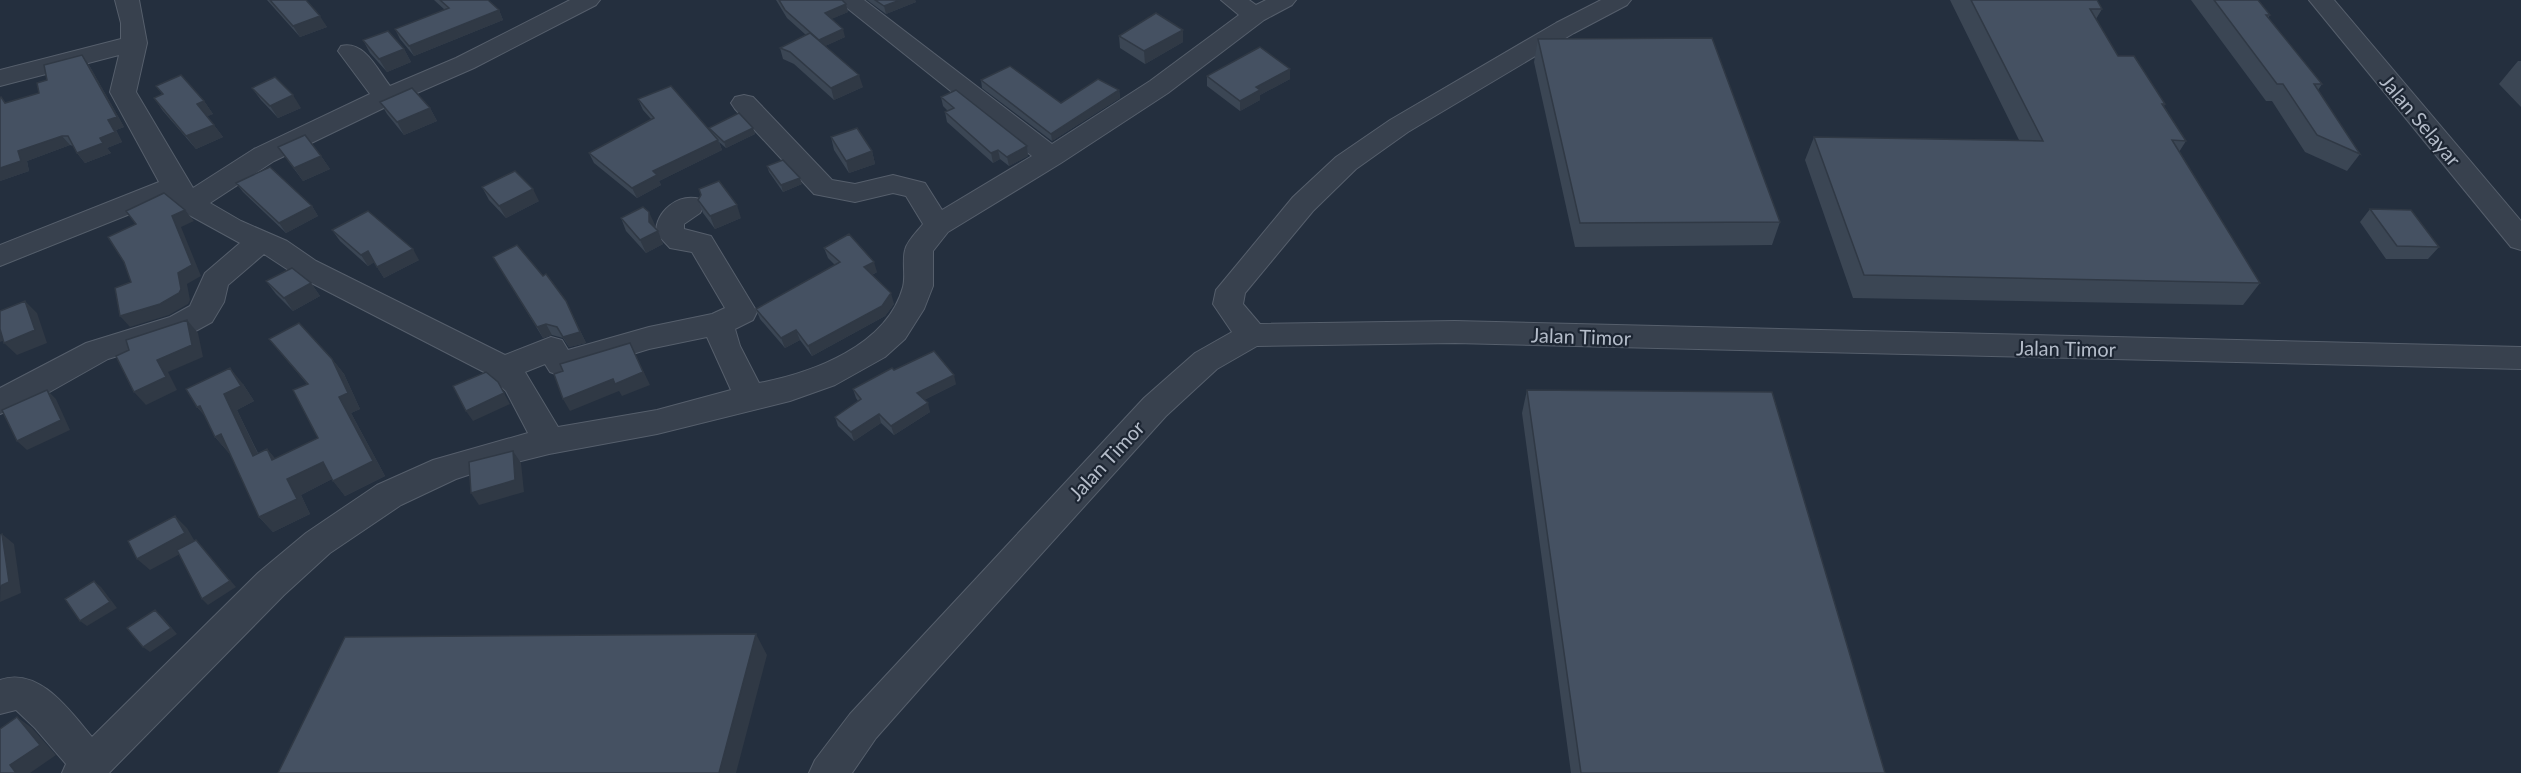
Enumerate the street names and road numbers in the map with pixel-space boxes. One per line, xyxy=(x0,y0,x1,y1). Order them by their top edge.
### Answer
street label: Jalan Selayar xyxy=(2376,69,2467,171)
street label: Jalan Timor xyxy=(1531,322,1632,350)
street label: Jalan Timor xyxy=(2016,335,2117,361)
street label: Jalan Timor xyxy=(1063,415,1149,505)

